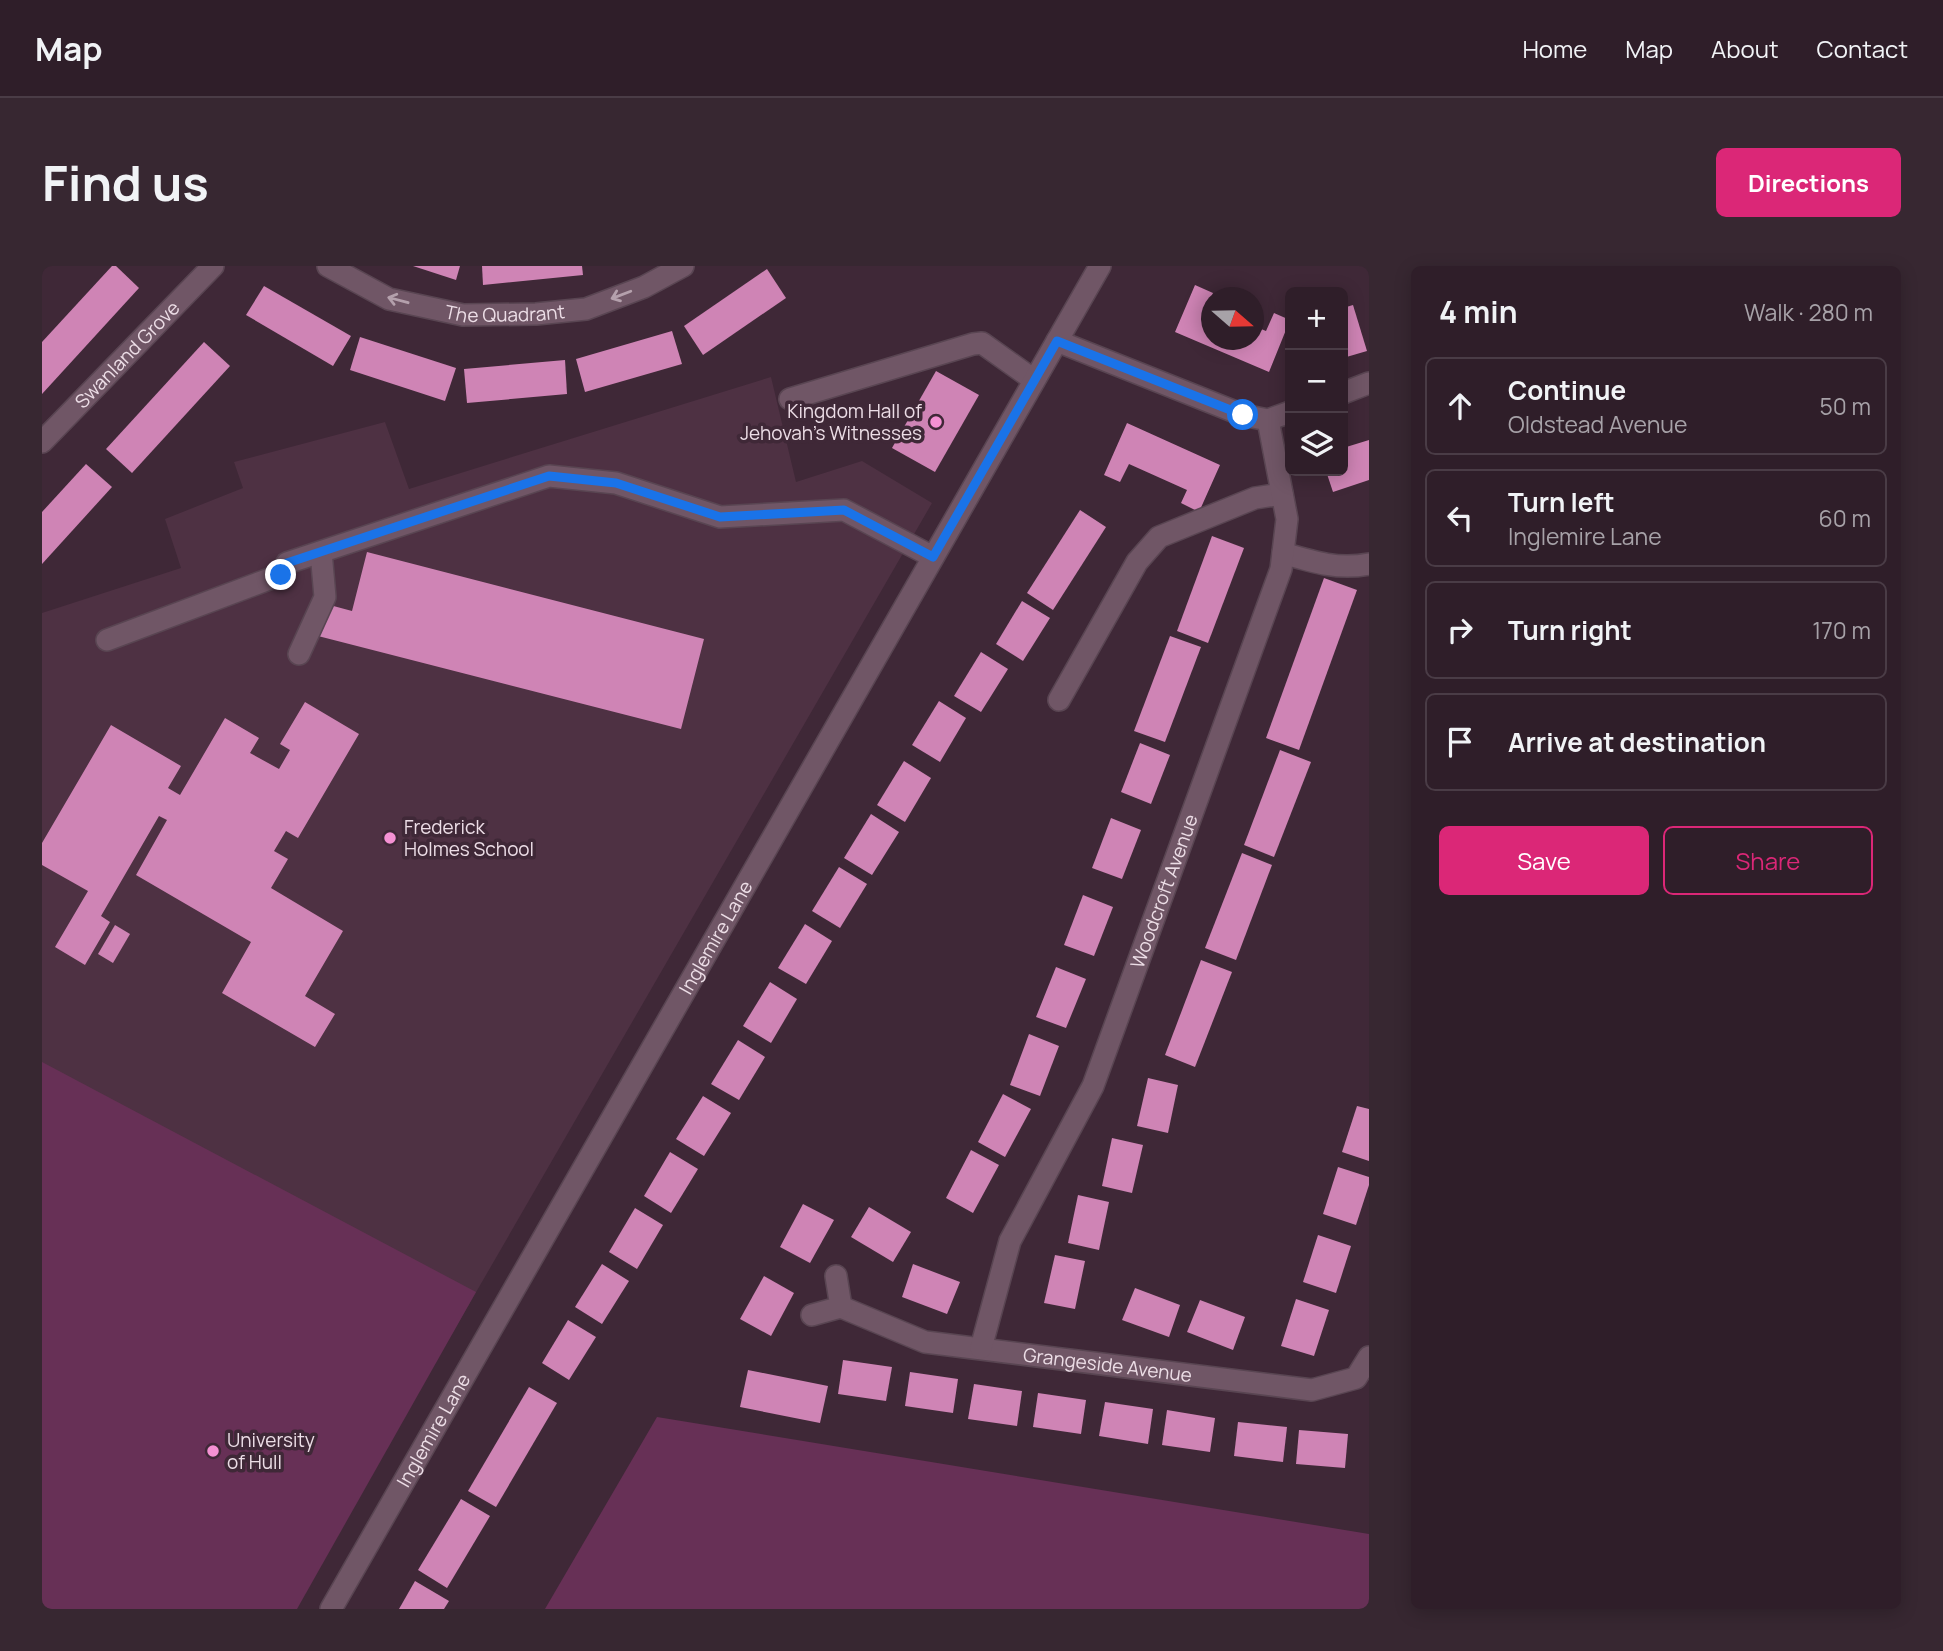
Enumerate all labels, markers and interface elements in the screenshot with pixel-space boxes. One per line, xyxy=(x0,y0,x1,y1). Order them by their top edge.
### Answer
text: Map xyxy=(35,26,103,71)
text: Home xyxy=(1522,32,1587,65)
text: Map xyxy=(1625,32,1673,65)
text: About xyxy=(1711,32,1779,65)
text: Contact xyxy=(1817,32,1908,65)
button: Directions xyxy=(1716,148,1901,217)
text: Find us xyxy=(42,149,209,216)
north arrow xyxy=(1201,287,1264,350)
map controls xyxy=(1285,287,1348,476)
button: + xyxy=(1285,287,1348,350)
one-way arrow xyxy=(611,290,633,303)
text: 4 min xyxy=(1439,291,1517,332)
one-way arrow xyxy=(388,293,410,306)
street label: Swanland Grove xyxy=(69,295,185,414)
text: Walk · 280 m xyxy=(1744,296,1873,328)
street label: The Quadrant xyxy=(442,298,566,329)
button: − xyxy=(1285,350,1348,413)
text: Continue xyxy=(1508,372,1626,408)
icon: ahead xyxy=(1441,387,1479,425)
text: 50 m xyxy=(1820,390,1871,422)
place label: Kingdom Hall of Jehovah's Witnesses xyxy=(740,398,922,446)
route start xyxy=(1227,399,1258,430)
text: Oldstead Avenue xyxy=(1508,408,1687,440)
button: layers xyxy=(1285,413,1348,476)
marker: Kingdom Hall of Jehovah's Witnesses xyxy=(928,414,944,430)
text: Turn left xyxy=(1508,484,1615,520)
icon: left xyxy=(1441,499,1479,537)
text: 60 m xyxy=(1819,502,1871,534)
text: Inglemire Lane xyxy=(1508,520,1662,552)
route end xyxy=(265,559,296,590)
icon: right xyxy=(1441,611,1479,649)
text: Turn right xyxy=(1508,612,1632,648)
text: 170 m xyxy=(1812,614,1871,646)
icon: arrive xyxy=(1441,723,1479,761)
text: Arrive at destination xyxy=(1508,724,1766,760)
street label: Woodcroft Avenue xyxy=(1124,811,1204,972)
place label: Frederick Holmes School xyxy=(404,814,534,862)
button: Save xyxy=(1439,826,1649,895)
button: Share xyxy=(1663,826,1873,895)
marker: Frederick Holmes School xyxy=(382,830,398,846)
street label: Inglemire Lane xyxy=(673,876,758,999)
street label: Grangeside Avenue xyxy=(1022,1341,1193,1388)
street label: Inglemire Lane xyxy=(391,1369,476,1492)
place label: University of Hull xyxy=(227,1427,315,1475)
marker: University of Hull xyxy=(205,1443,221,1459)

